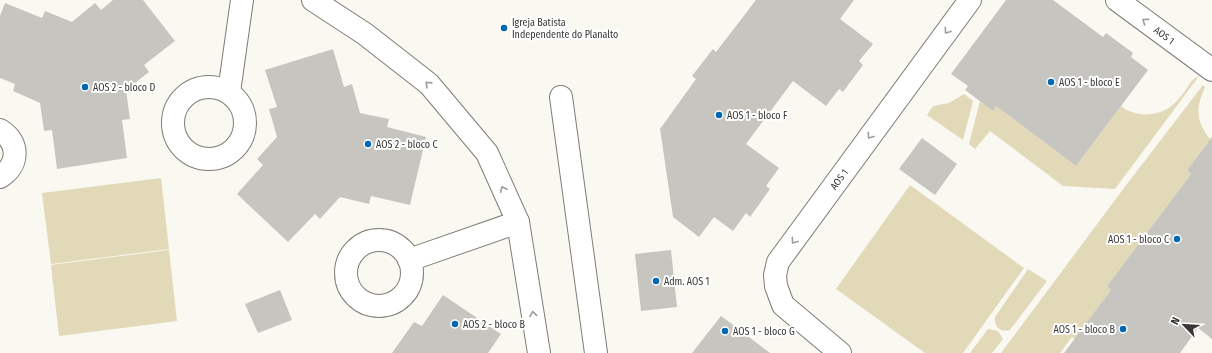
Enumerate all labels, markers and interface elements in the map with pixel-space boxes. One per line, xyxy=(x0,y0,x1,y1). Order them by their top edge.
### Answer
place label: Igreja Batista Independente do Planalto xyxy=(512,17,618,41)
one-way arrow xyxy=(1142,18,1149,25)
marker: Igreja Batista Independente do Planalto xyxy=(499,23,509,33)
street label: AOS 1 xyxy=(1151,24,1177,47)
one-way arrow xyxy=(945,27,952,34)
marker: AOS 1 - bloco E xyxy=(1046,77,1056,87)
place label: AOS 1 - bloco E xyxy=(1059,77,1120,89)
marker: AOS 2 - bloco D xyxy=(80,82,90,92)
place label: AOS 2 - bloco D xyxy=(93,82,155,94)
one-way arrow xyxy=(425,82,433,89)
marker: AOS 1 - bloco F xyxy=(714,110,724,120)
place label: AOS 1 - bloco F xyxy=(727,110,788,122)
one-way arrow xyxy=(868,132,875,139)
marker: AOS 2 - bloco C xyxy=(363,139,373,149)
place label: AOS 2 - bloco C xyxy=(376,139,438,151)
street label: AOS 1 xyxy=(828,167,851,192)
one-way arrow xyxy=(500,186,508,193)
place label: AOS 1 - bloco C xyxy=(1108,234,1169,246)
marker: AOS 1 - bloco C xyxy=(1172,234,1182,244)
one-way arrow xyxy=(791,237,798,244)
marker: Adm. AOS 1 xyxy=(651,276,661,286)
place label: Adm. AOS 1 xyxy=(664,276,709,288)
north arrow xyxy=(1164,305,1204,345)
one-way arrow xyxy=(529,311,538,318)
text: N xyxy=(1168,315,1183,327)
marker: AOS 2 - bloco B xyxy=(450,319,460,329)
place label: AOS 2 - bloco B xyxy=(463,319,525,331)
place label: AOS 1 - bloco B xyxy=(1054,324,1116,336)
marker: AOS 1 - bloco B xyxy=(1118,324,1128,334)
marker: AOS 1 - bloco G xyxy=(720,326,730,336)
place label: AOS 1 - bloco G xyxy=(733,326,795,338)

